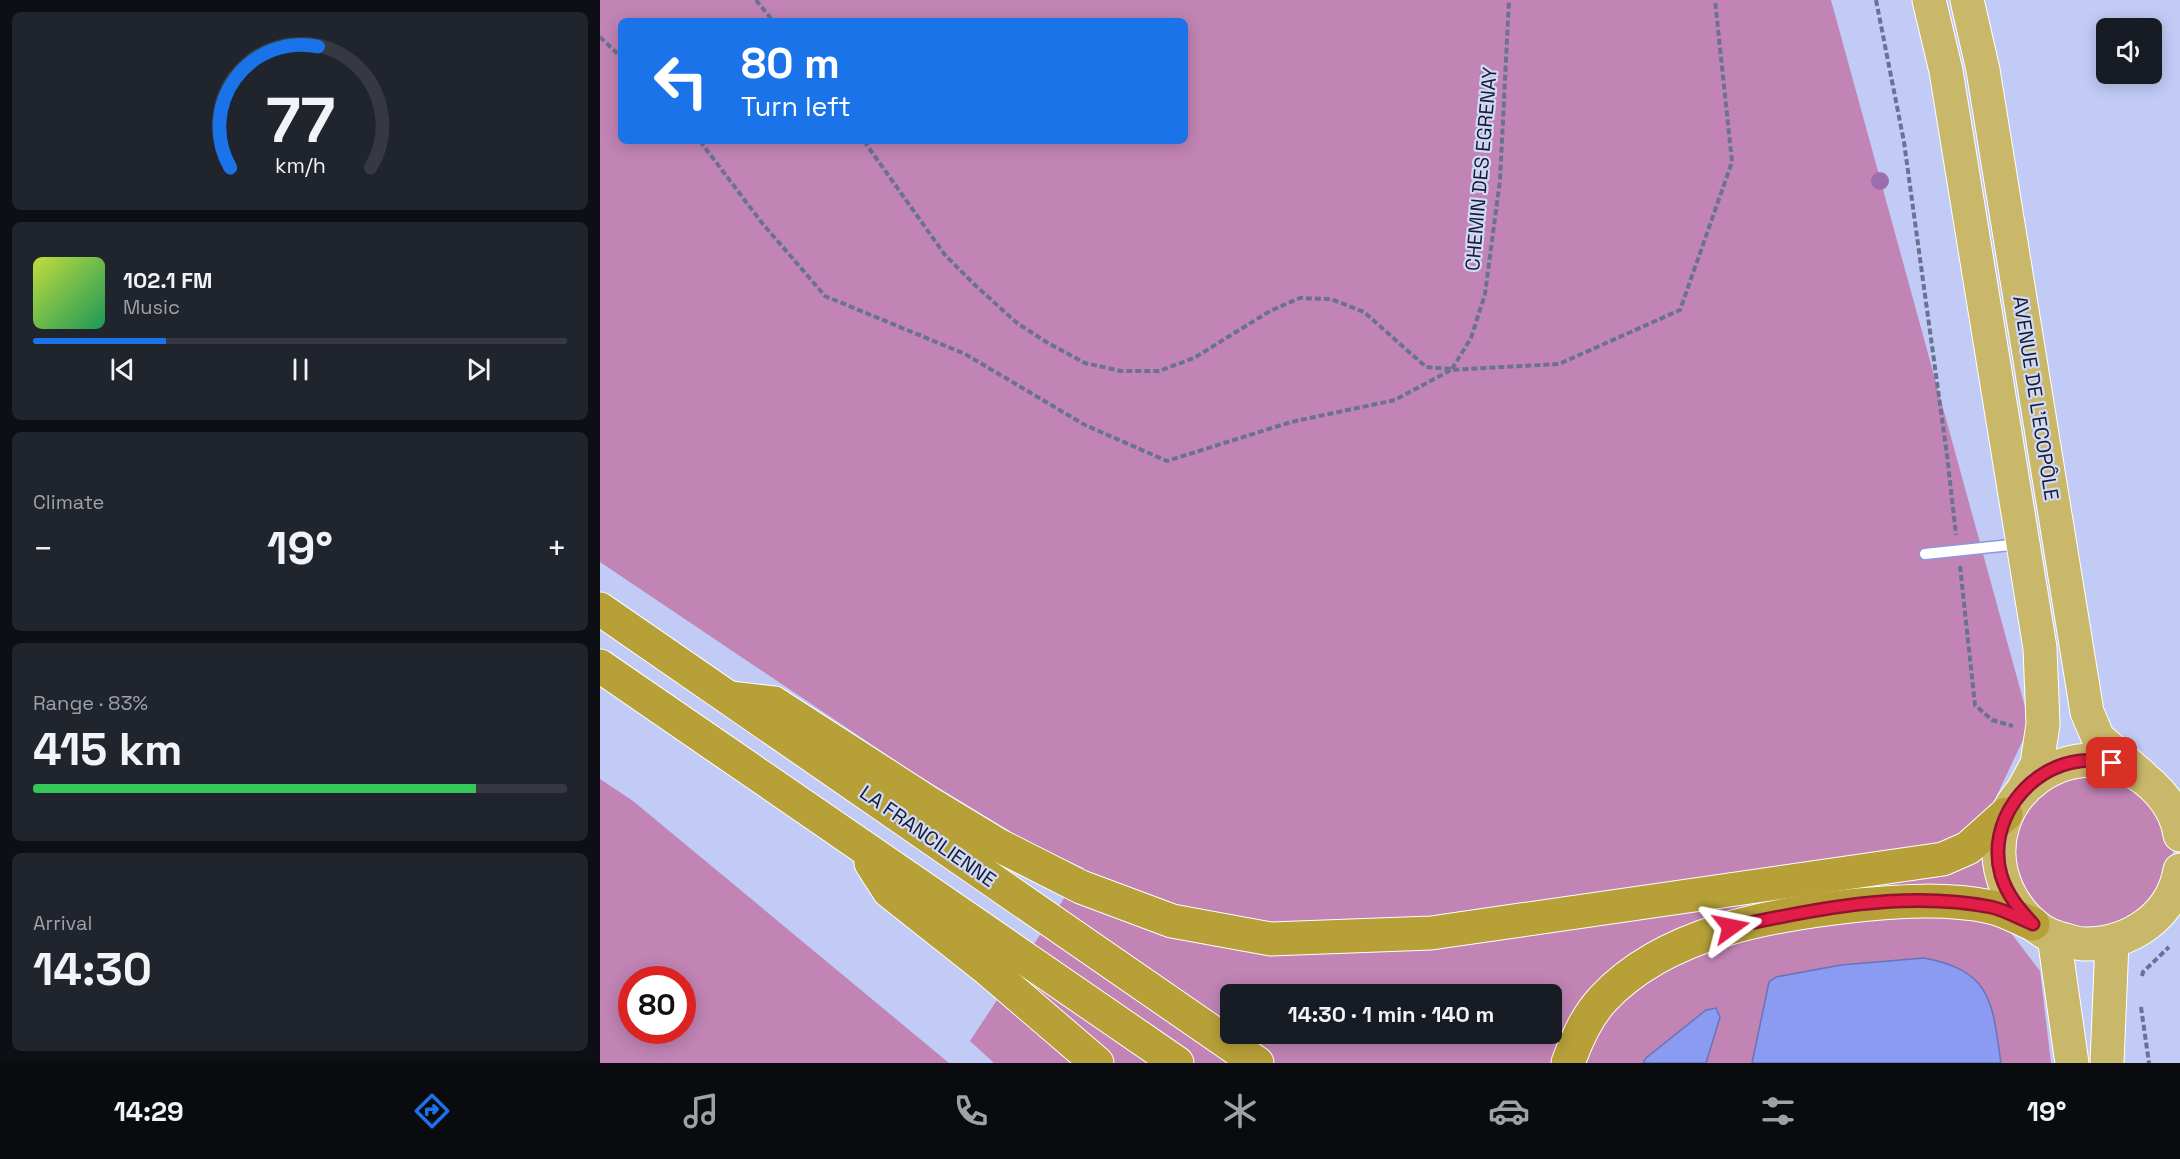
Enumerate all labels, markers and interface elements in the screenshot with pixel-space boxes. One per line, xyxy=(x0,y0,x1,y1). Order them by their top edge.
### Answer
map controls xyxy=(2096,18,2162,84)
button: sound xyxy=(2096,18,2162,84)
text: 80 m xyxy=(741,37,840,90)
icon: left xyxy=(642,42,720,120)
street label: CHEMIN DES EGRENAY xyxy=(1459,66,1503,272)
text: 77 xyxy=(265,81,335,160)
text: Turn left xyxy=(741,89,851,124)
text: km/h xyxy=(274,152,326,179)
text: 102.1 FM xyxy=(123,266,212,294)
text: Music xyxy=(123,294,180,320)
street label: AVENUE DE L'ECOPÔLE xyxy=(2007,294,2065,502)
icon: previous xyxy=(106,353,139,386)
icon: pause xyxy=(284,353,317,386)
icon: next xyxy=(462,353,495,386)
text: Climate xyxy=(33,489,104,515)
text: 19° xyxy=(267,520,333,577)
text: − xyxy=(33,528,53,570)
text: + xyxy=(547,528,567,570)
text: Range · 83% xyxy=(33,690,148,716)
text: 415 km xyxy=(33,721,183,778)
pin xyxy=(2086,737,2137,788)
icon: arrive xyxy=(2095,746,2128,779)
street label: LA FRANCILIENNE xyxy=(855,779,1001,893)
position arrow xyxy=(1699,895,1763,959)
text: Arrival xyxy=(33,910,92,936)
text: 14:30 xyxy=(33,941,152,998)
speed limit sign: 80 xyxy=(618,966,696,1044)
text: 14:30 · 1 min · 140 m xyxy=(1288,1000,1494,1028)
icon: directions xyxy=(411,1090,453,1132)
icon: music xyxy=(680,1090,722,1132)
icon: phone xyxy=(950,1090,992,1132)
icon: climate xyxy=(1219,1090,1261,1132)
icon: car xyxy=(1488,1090,1530,1132)
icon: filters xyxy=(1757,1090,1799,1132)
text: 14:29 xyxy=(114,1094,184,1129)
text: 19° xyxy=(2027,1094,2066,1129)

